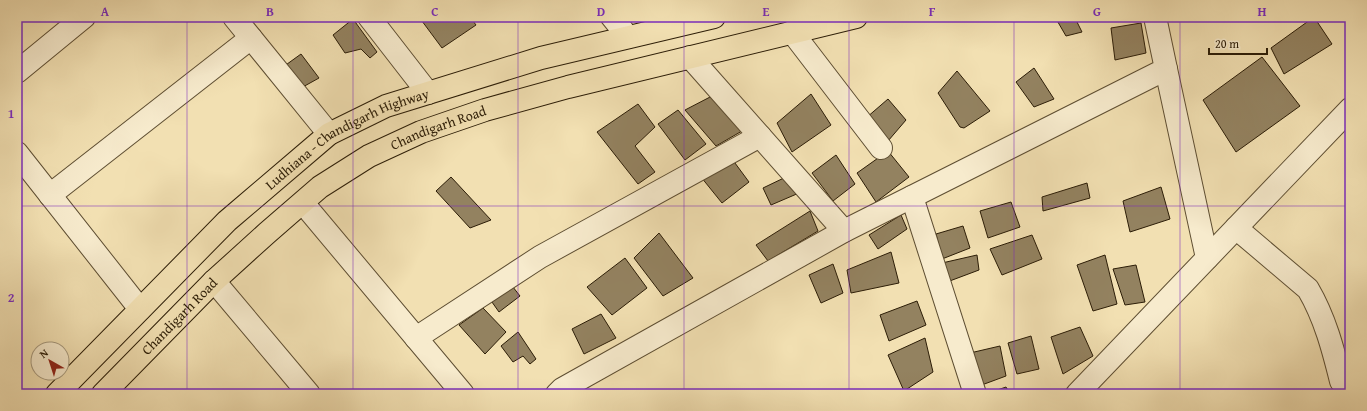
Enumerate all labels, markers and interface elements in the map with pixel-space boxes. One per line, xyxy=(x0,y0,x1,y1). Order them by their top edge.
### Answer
text: A xyxy=(101,2,110,21)
text: B xyxy=(266,2,274,21)
text: C xyxy=(431,2,439,21)
text: D xyxy=(597,2,605,21)
text: E xyxy=(763,2,770,21)
text: F xyxy=(929,2,936,21)
text: G xyxy=(1093,2,1101,21)
text: H xyxy=(1257,2,1267,21)
scale bar xyxy=(1209,30,1267,56)
text: 20 m xyxy=(1215,35,1239,52)
street label: Ludhiana - Chandigarh Highway xyxy=(261,83,431,194)
street label: Chandigarh Road xyxy=(387,100,489,155)
text: 1 xyxy=(8,104,14,123)
street label: Chandigarh Road xyxy=(137,273,222,359)
text: 2 xyxy=(8,288,15,307)
north arrow xyxy=(30,341,70,381)
text: N xyxy=(36,344,52,362)

